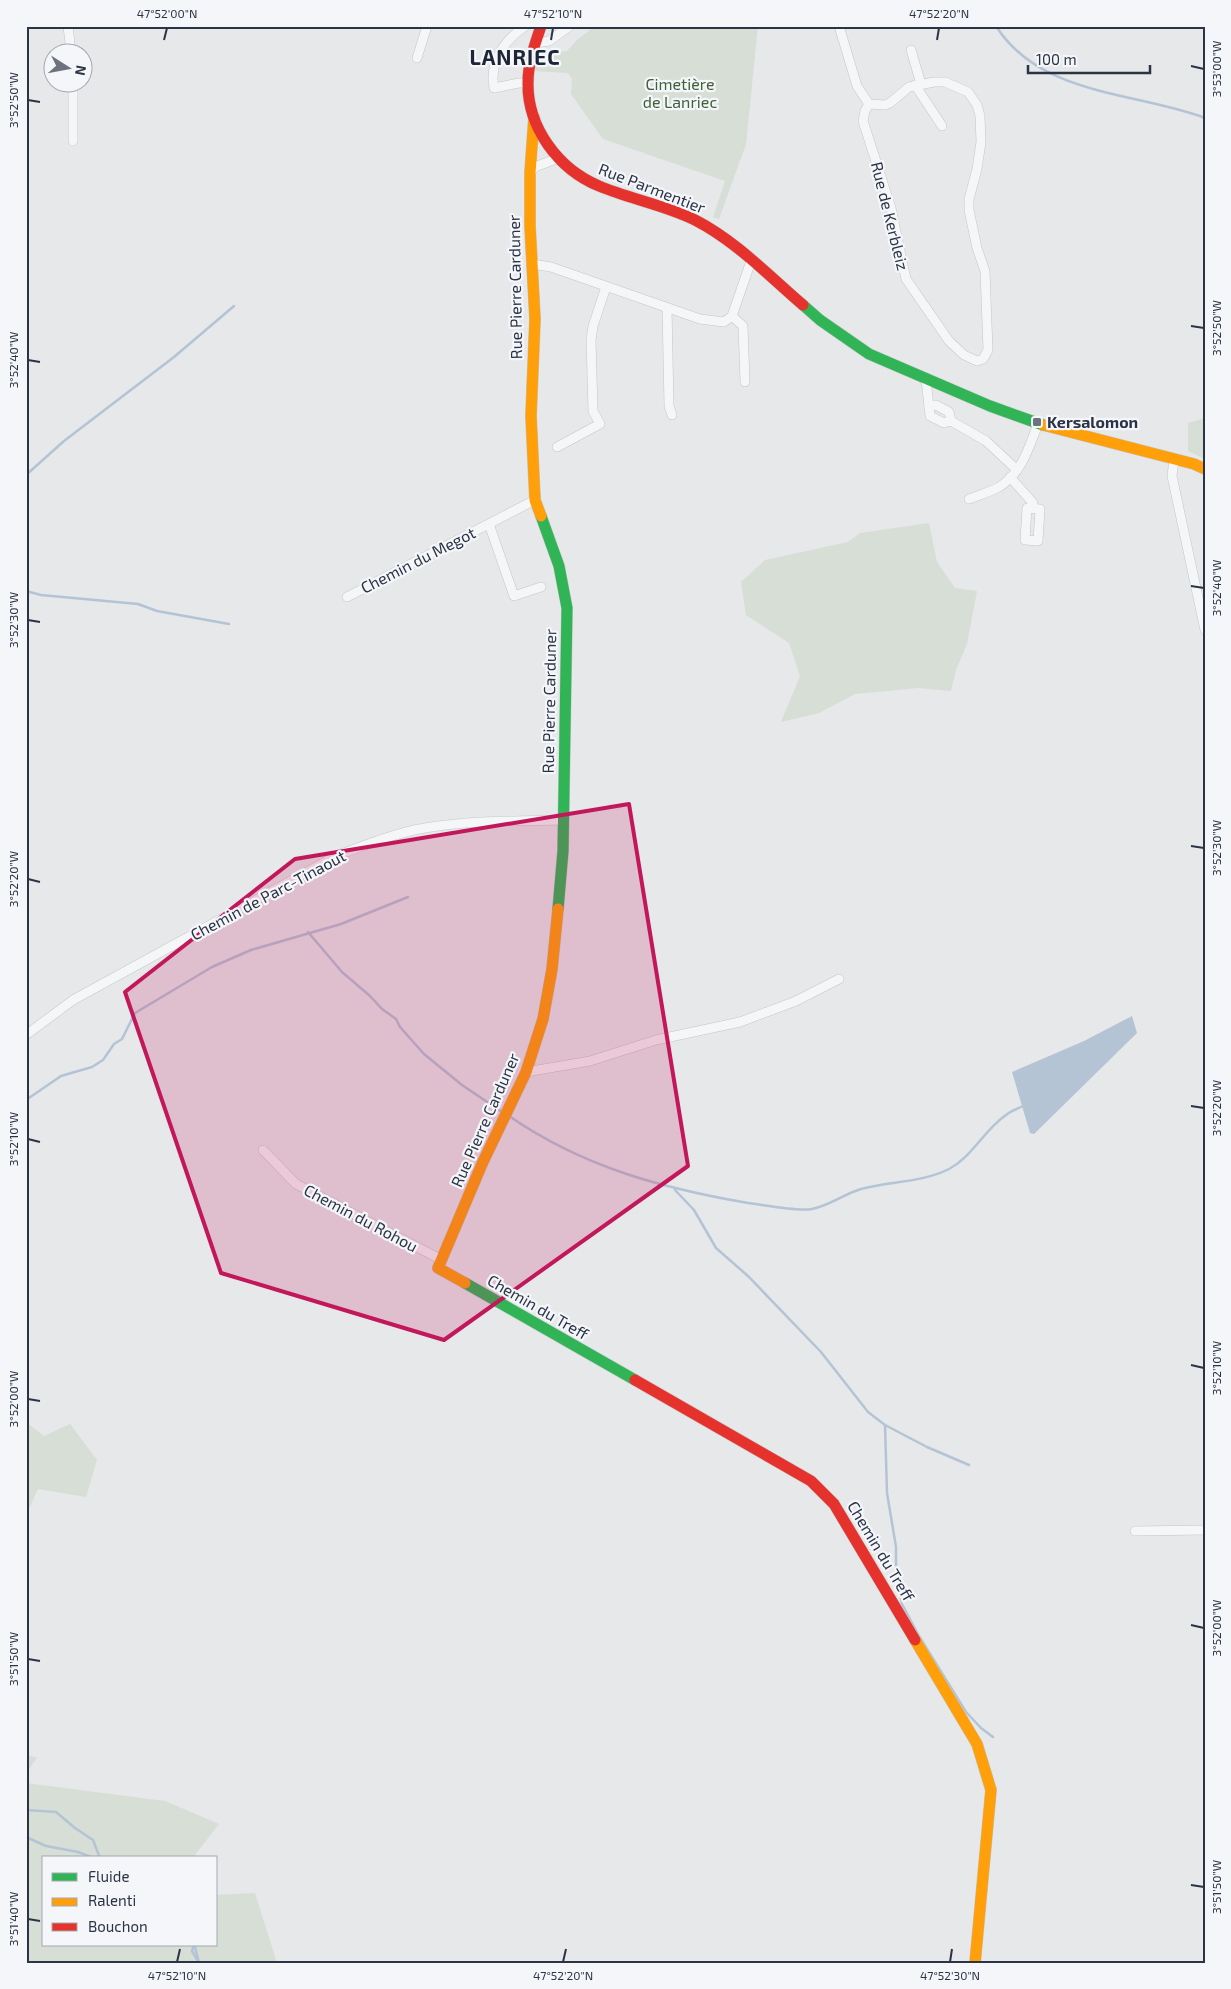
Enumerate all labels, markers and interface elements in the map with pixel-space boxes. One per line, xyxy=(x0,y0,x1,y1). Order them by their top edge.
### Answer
text: 47°52'00"N xyxy=(137,6,197,20)
text: 47°52'10"N xyxy=(524,6,582,20)
text: 47°52'20"N xyxy=(909,6,969,20)
text: 3°53'00"W xyxy=(1209,41,1223,97)
north arrow xyxy=(42,42,92,92)
scale bar xyxy=(1028,42,1151,74)
district label: LANRIEC xyxy=(469,44,561,69)
text: 100 m xyxy=(1036,50,1077,68)
text: N xyxy=(72,64,91,77)
text: 3°52'50"W xyxy=(6,72,20,128)
park label: Cimetière de Lanriec xyxy=(643,74,717,111)
street label: Rue Parmentier xyxy=(596,158,709,217)
street label: Rue de Kerbleiz xyxy=(868,160,913,272)
street label: Rue Pierre Carduner xyxy=(504,214,525,360)
text: 3°52'50"W xyxy=(1209,300,1223,356)
text: 3°52'40"W xyxy=(6,332,20,388)
place label: Kersalomon xyxy=(1047,412,1138,431)
marker: Kersalomon xyxy=(1031,416,1043,428)
street label: Chemin du Megot xyxy=(357,522,478,597)
text: 3°52'40"W xyxy=(1209,560,1223,616)
text: 3°52'30"W xyxy=(6,592,20,648)
street label: Rue Pierre Carduner xyxy=(538,628,559,774)
text: 3°52'30"W xyxy=(1209,820,1223,876)
street label: Chemin de Parc-Tinaout xyxy=(187,846,349,944)
text: 3°52'20"W xyxy=(6,851,20,907)
street label: Rue Pierre Carduner xyxy=(446,1049,523,1190)
text: 3°52'20"W xyxy=(1209,1080,1223,1136)
text: 3°52'10"W xyxy=(6,1112,20,1166)
street label: Chemin du Rohou xyxy=(301,1180,421,1256)
street label: Chemin du Treff xyxy=(484,1270,593,1343)
text: 3°52'10"W xyxy=(1209,1341,1223,1395)
text: 3°52'00"W xyxy=(6,1371,20,1427)
street label: Chemin du Treff xyxy=(844,1497,919,1605)
text: 3°52'00"W xyxy=(1209,1600,1223,1656)
text: 3°51'50"W xyxy=(6,1632,20,1686)
legend xyxy=(42,1856,218,1946)
text: 3°51'50"W xyxy=(1209,1860,1223,1914)
text: Fluide xyxy=(88,1867,129,1885)
text: Ralenti xyxy=(88,1891,136,1909)
text: 3°51'40"W xyxy=(6,1892,20,1946)
text: Bouchon xyxy=(88,1917,148,1935)
text: 47°52'10"N xyxy=(148,1968,206,1982)
text: 47°52'20"N xyxy=(533,1968,593,1982)
text: 47°52'30"N xyxy=(920,1968,980,1982)

